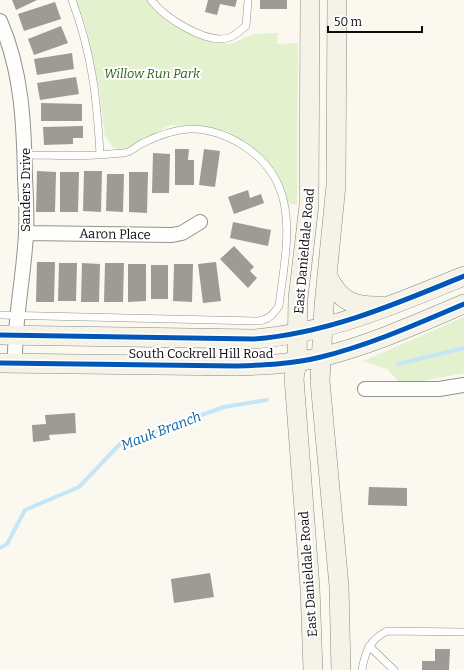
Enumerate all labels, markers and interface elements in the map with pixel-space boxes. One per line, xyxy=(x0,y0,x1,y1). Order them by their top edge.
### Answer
scale bar xyxy=(328,8,422,34)
text: 50 m xyxy=(334,15,363,29)
park label: Willow Run Park xyxy=(104,66,201,81)
street label: Sanders Drive xyxy=(18,148,33,232)
street label: East Danieldale Road xyxy=(291,187,317,315)
street label: Aaron Place xyxy=(79,226,151,242)
street label: South Cockrell Hill Road xyxy=(128,346,274,361)
water label: Mauk Branch xyxy=(119,408,203,454)
street label: East Danieldale Road xyxy=(296,510,320,638)

